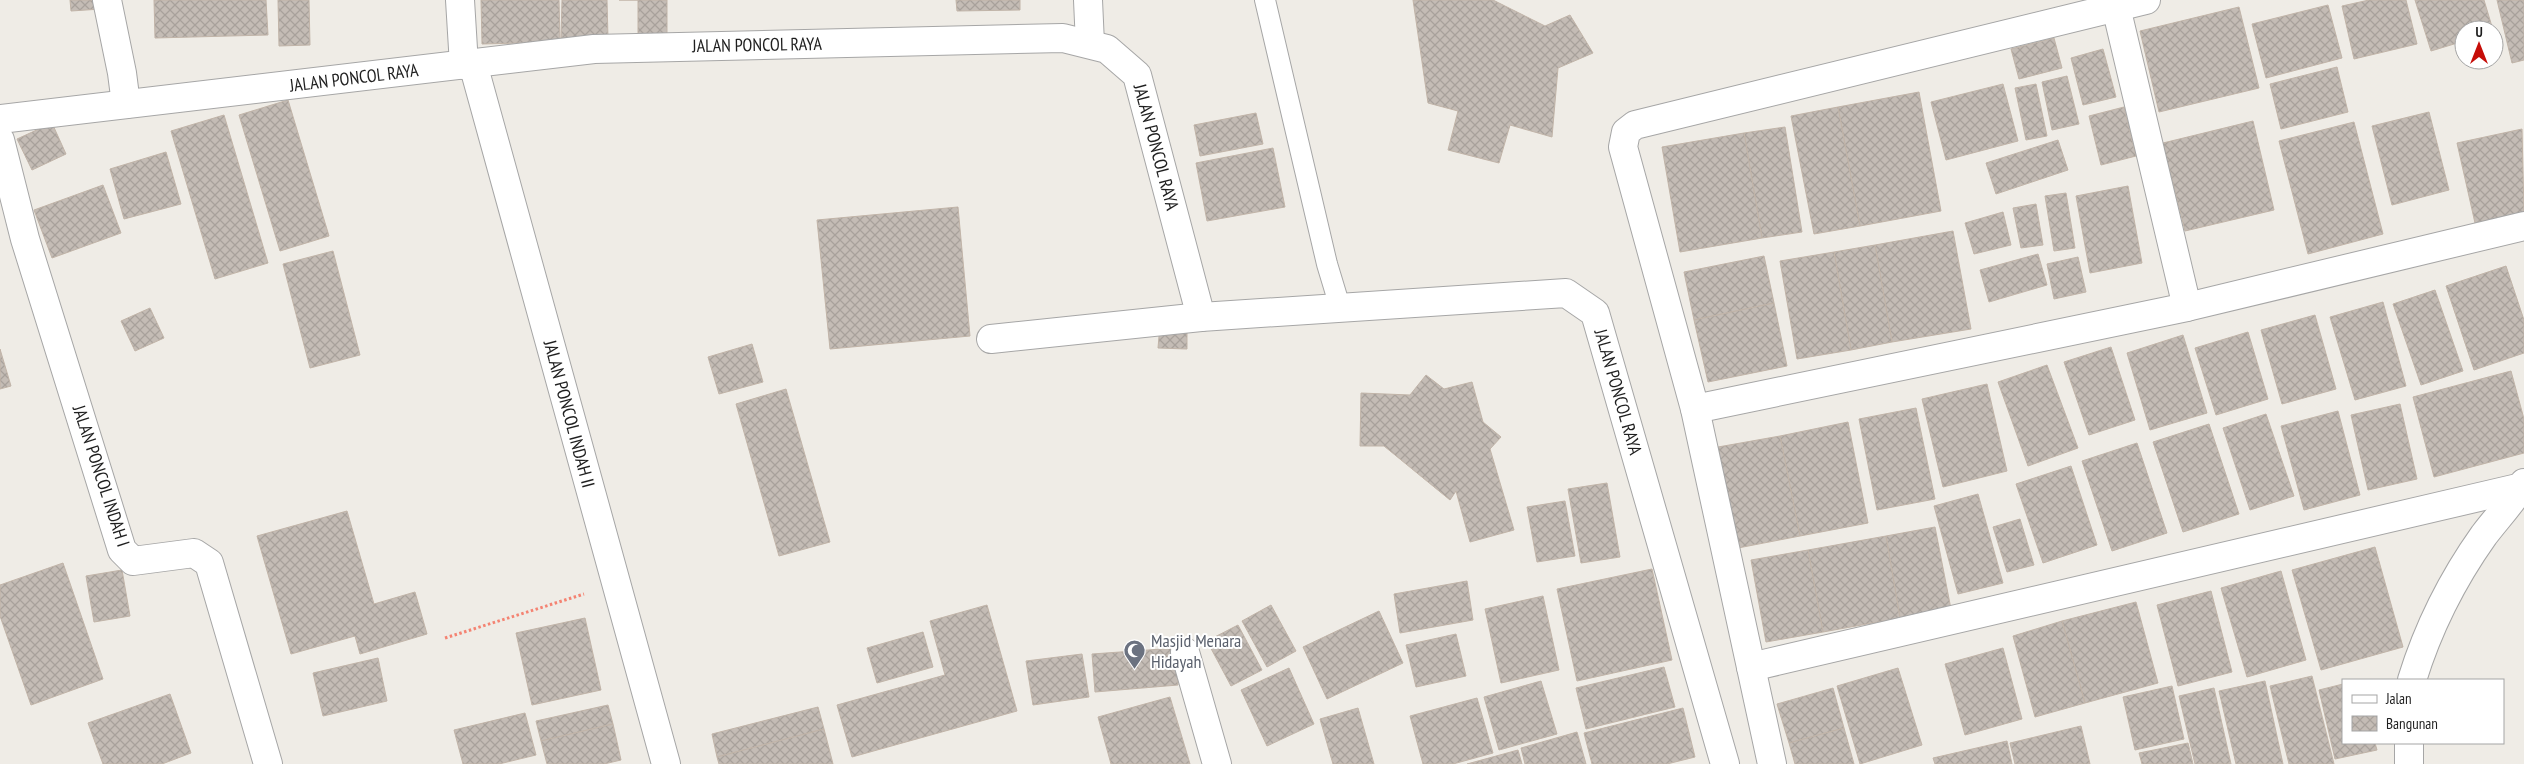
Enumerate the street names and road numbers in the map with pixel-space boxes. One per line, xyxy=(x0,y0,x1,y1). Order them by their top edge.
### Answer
street label: JALAN PONCOL RAYA xyxy=(691,32,822,57)
street label: JALAN PONCOL RAYA xyxy=(287,58,420,97)
street label: JALAN PONCOL RAYA xyxy=(1128,80,1184,213)
street label: JALAN PONCOL RAYA xyxy=(1589,325,1648,458)
street label: JALAN PONCOL INDAH II xyxy=(538,337,600,490)
street label: JALAN PONCOL INDAH I xyxy=(67,401,135,549)

